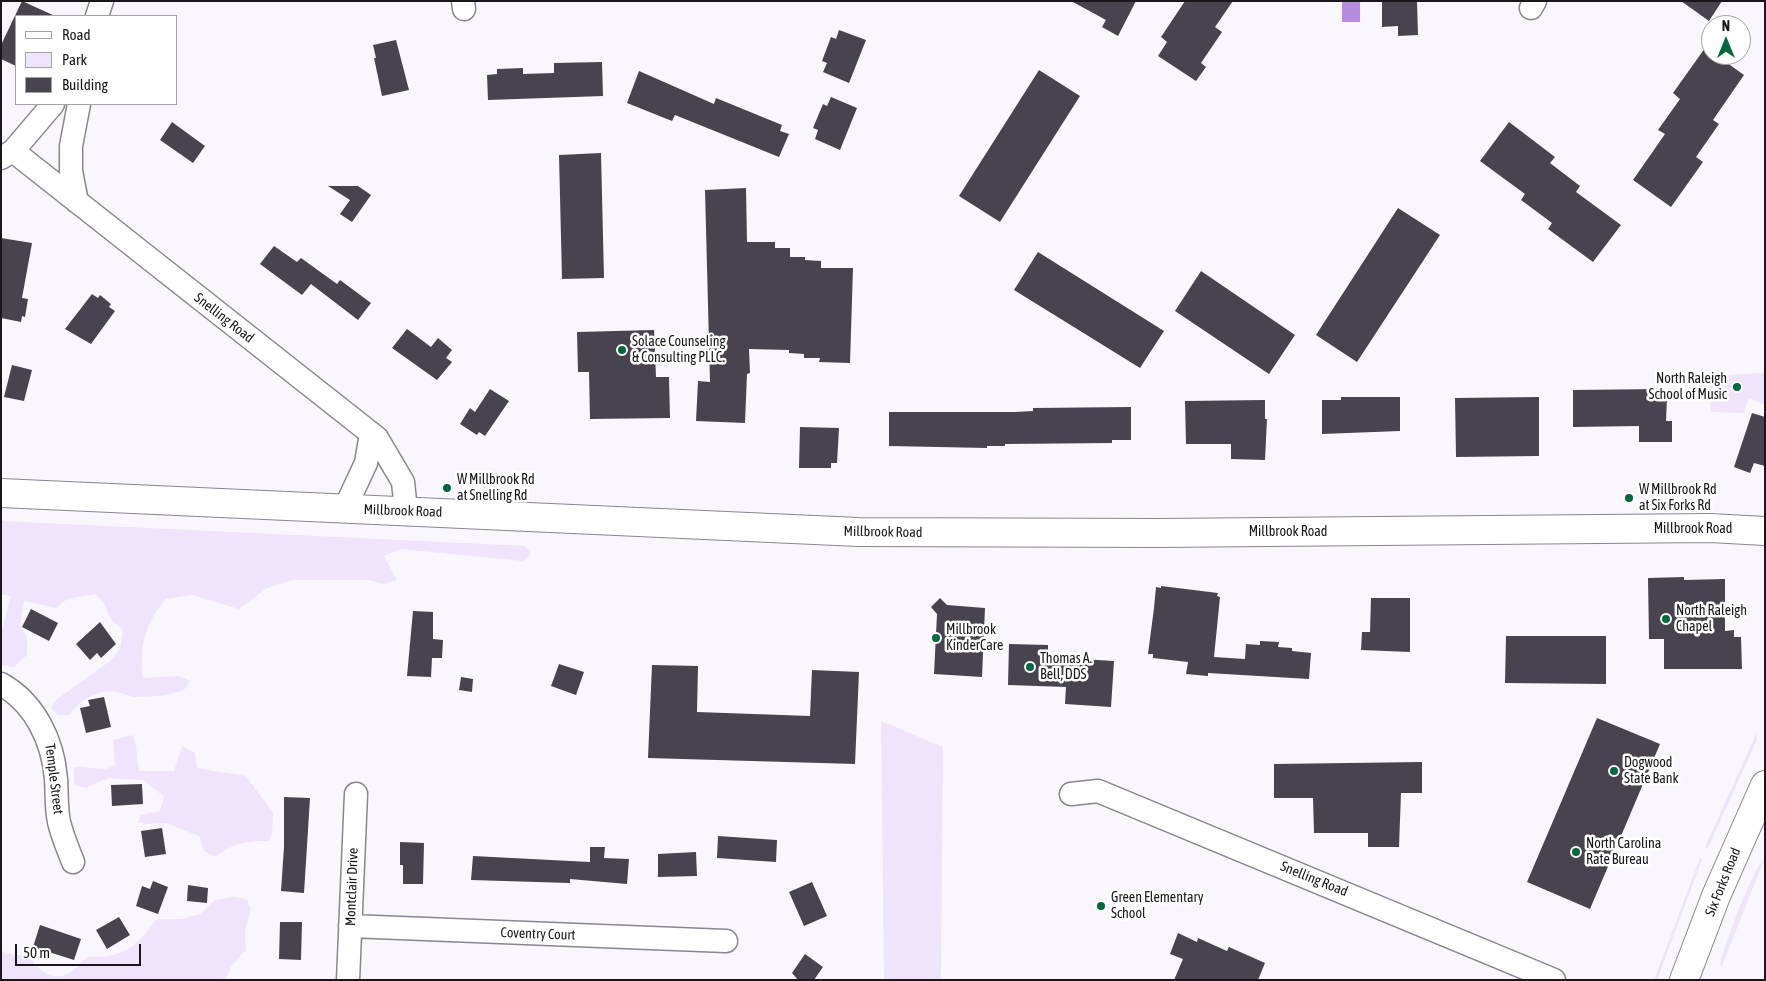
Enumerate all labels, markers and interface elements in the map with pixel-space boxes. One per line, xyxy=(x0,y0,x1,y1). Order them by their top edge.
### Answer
legend xyxy=(15,15,178,105)
north arrow xyxy=(1701,15,1751,65)
text: N xyxy=(1722,18,1730,34)
text: Road xyxy=(62,26,91,43)
text: Park xyxy=(62,51,87,68)
text: Building xyxy=(62,76,108,93)
street label: Snelling Road xyxy=(191,289,257,347)
place label: Solace Counseling & Consulting PLLC. xyxy=(632,334,726,367)
marker: Solace Counseling & Consulting PLLC. xyxy=(616,344,628,356)
place label: North Raleigh School of Music xyxy=(1649,371,1727,404)
marker: North Raleigh School of Music xyxy=(1731,381,1743,393)
place label: W Millbrook Rd at Snelling Rd xyxy=(457,472,535,504)
marker: W Millbrook Rd at Snelling Rd xyxy=(441,482,453,494)
place label: W Millbrook Rd at Six Forks Rd xyxy=(1639,482,1717,514)
marker: W Millbrook Rd at Six Forks Rd xyxy=(1623,492,1635,504)
street label: Millbrook Road xyxy=(363,501,443,521)
street label: Millbrook Road xyxy=(1654,521,1732,537)
street label: Millbrook Road xyxy=(843,523,923,541)
street label: Millbrook Road xyxy=(1249,524,1327,540)
place label: North Raleigh Chapel xyxy=(1676,603,1747,636)
marker: North Raleigh Chapel xyxy=(1660,613,1672,625)
place label: Millbrook KinderCare xyxy=(946,622,1003,654)
marker: Millbrook KinderCare xyxy=(930,632,942,644)
place label: Thomas A. Bell, DDS xyxy=(1040,651,1092,684)
marker: Thomas A. Bell, DDS xyxy=(1024,661,1036,673)
street label: Temple Street xyxy=(41,743,67,815)
place label: Dogwood State Bank xyxy=(1624,755,1679,788)
marker: Dogwood State Bank xyxy=(1608,765,1620,777)
place label: North Carolina Rate Bureau xyxy=(1586,836,1661,869)
street label: Six Forks Road xyxy=(1702,845,1744,919)
marker: North Carolina Rate Bureau xyxy=(1570,846,1582,858)
street label: Montclair Drive xyxy=(342,847,362,927)
street label: Snelling Road xyxy=(1278,858,1350,900)
place label: Green Elementary School xyxy=(1111,890,1203,922)
marker: Green Elementary School xyxy=(1095,900,1107,912)
street label: Coventry Court xyxy=(500,924,576,944)
scale bar xyxy=(18,934,144,966)
text: 50 m xyxy=(23,944,50,961)

